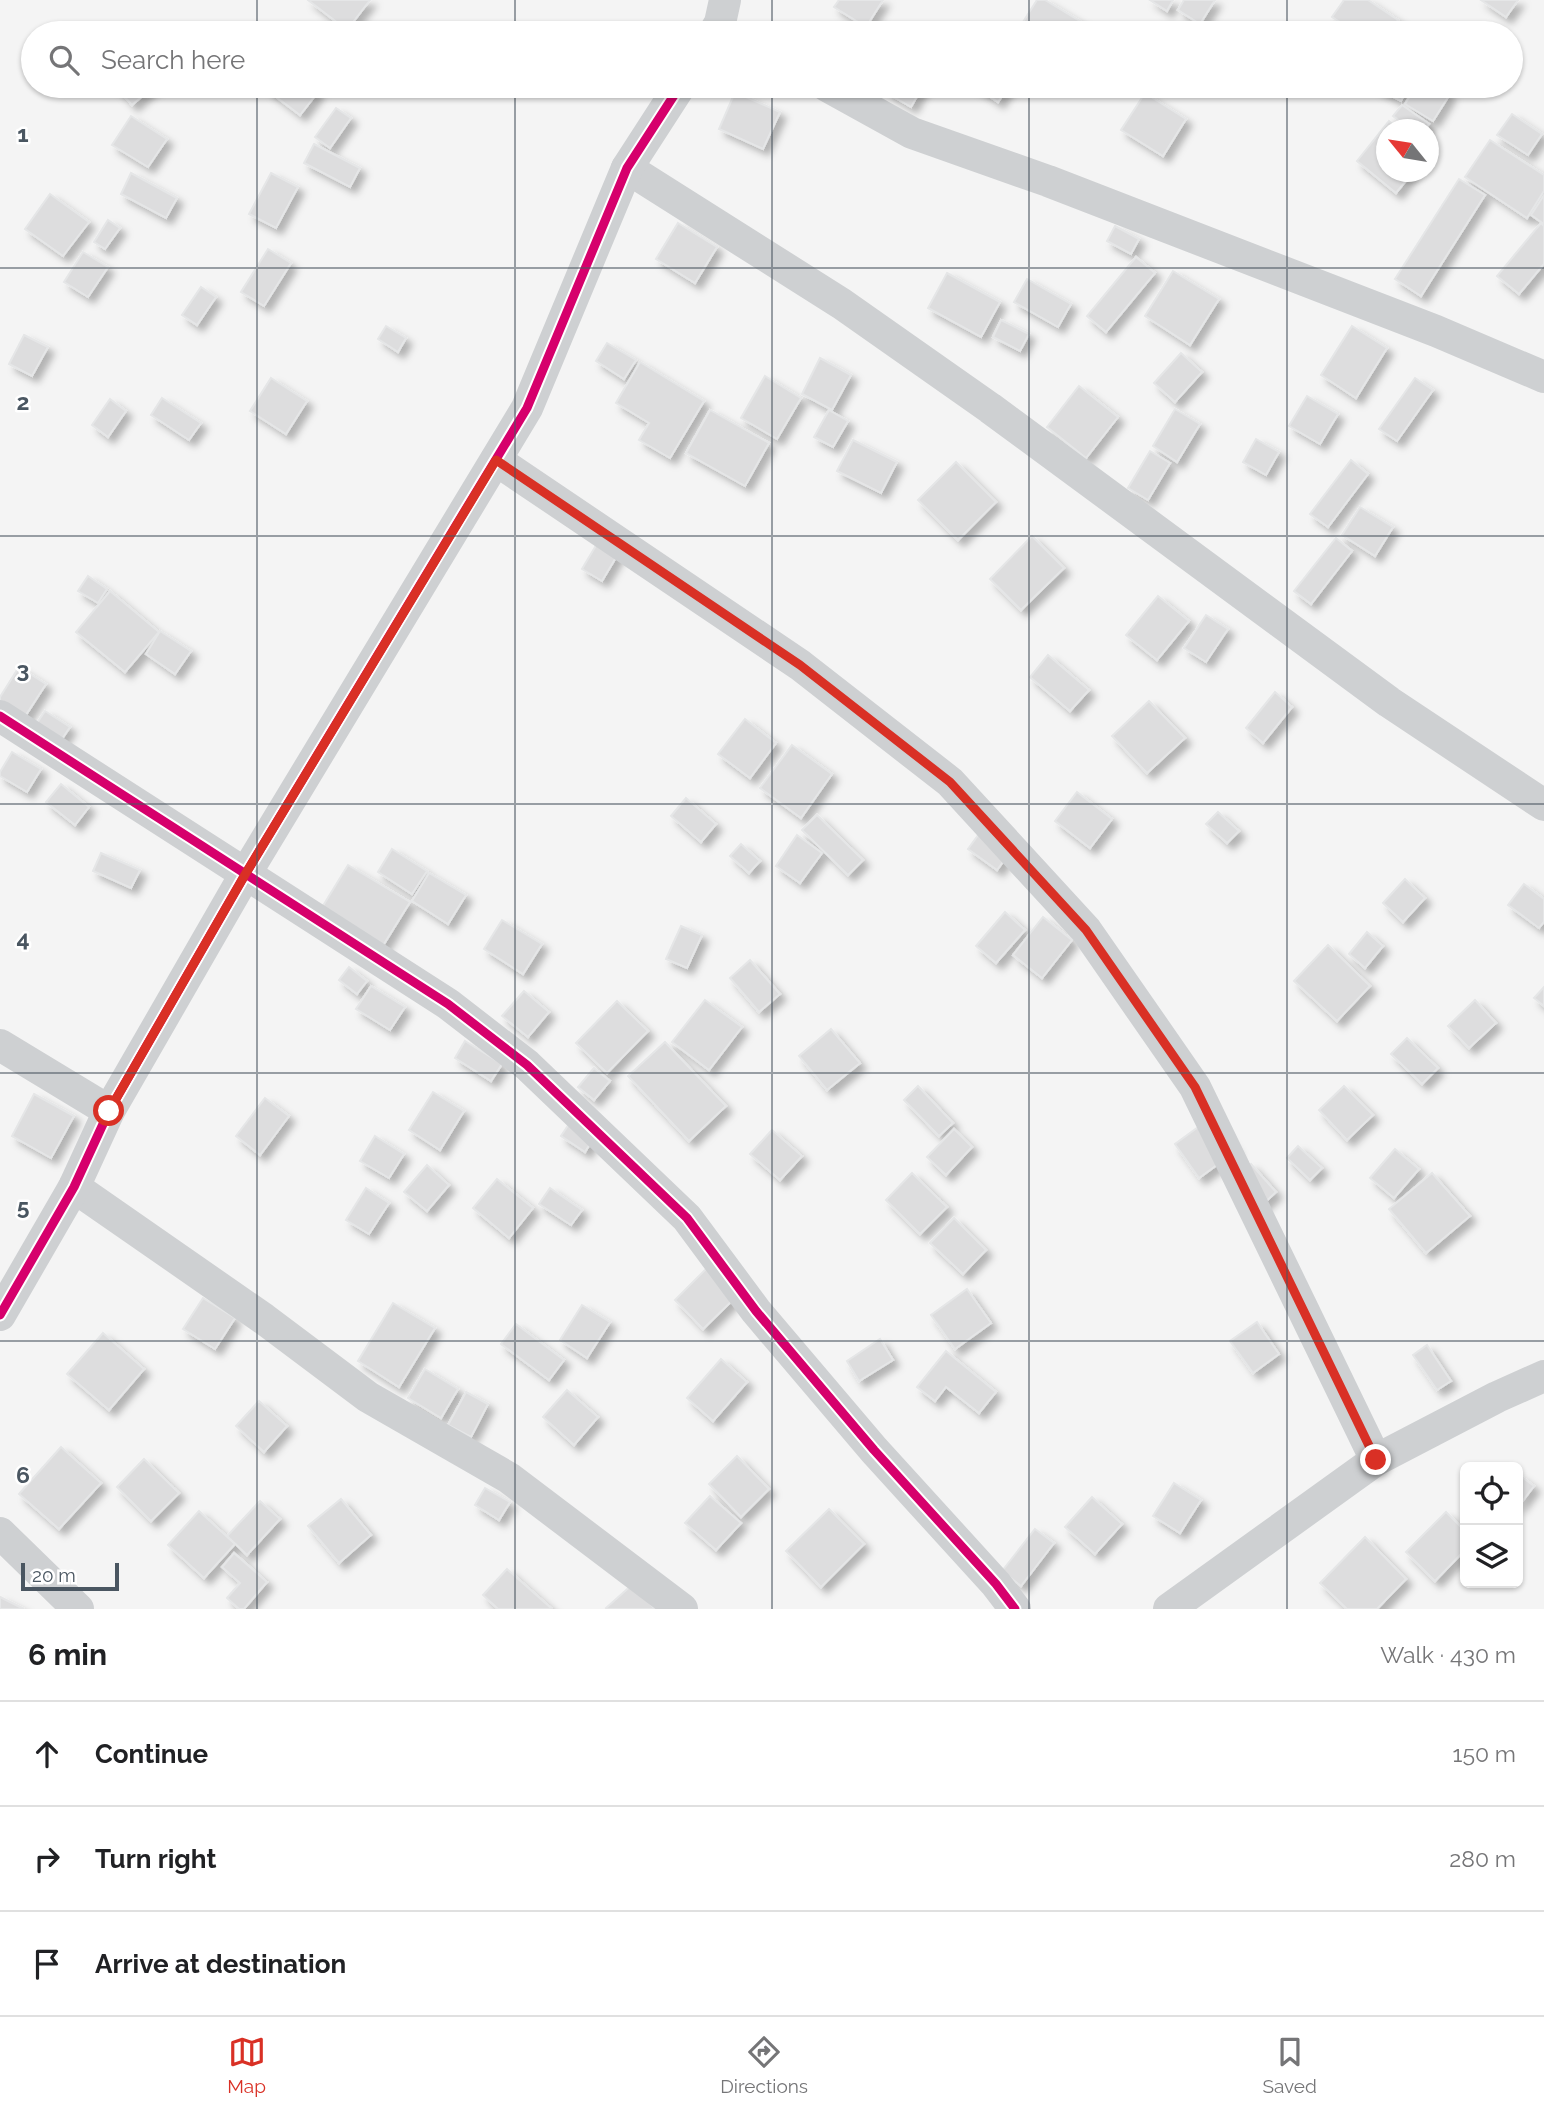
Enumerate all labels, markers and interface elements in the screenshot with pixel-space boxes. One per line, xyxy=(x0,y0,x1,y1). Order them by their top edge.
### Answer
search box xyxy=(21,21,1523,98)
icon: search xyxy=(45,41,83,79)
text: Search here xyxy=(101,45,245,75)
north arrow xyxy=(1376,119,1439,182)
text: 1 xyxy=(17,120,29,147)
text: 2 xyxy=(17,388,29,415)
text: 3 xyxy=(17,656,29,683)
text: 4 xyxy=(16,925,30,952)
route start xyxy=(93,1095,124,1126)
text: 5 xyxy=(17,1193,30,1220)
route end xyxy=(1360,1444,1391,1475)
text: 6 xyxy=(16,1461,30,1488)
map controls xyxy=(1460,1462,1523,1588)
button: locate xyxy=(1460,1462,1523,1525)
button: layers xyxy=(1460,1525,1523,1588)
scale bar xyxy=(21,1560,119,1592)
text: 20 m xyxy=(32,1564,76,1586)
text: 6 min xyxy=(28,1637,107,1672)
text: Walk · 430 m xyxy=(1380,1641,1516,1668)
icon: ahead xyxy=(28,1735,66,1773)
text: Continue xyxy=(95,1739,208,1769)
text: 150 m xyxy=(1453,1740,1516,1767)
icon: right xyxy=(28,1840,66,1878)
text: Turn right xyxy=(95,1844,216,1874)
text: 280 m xyxy=(1449,1845,1516,1872)
icon: arrive xyxy=(28,1945,66,1983)
text: Arrive at destination xyxy=(95,1949,346,1979)
tab: Map xyxy=(227,2033,266,2097)
tab: Directions xyxy=(720,2033,808,2097)
tab: Saved xyxy=(1262,2033,1317,2097)

